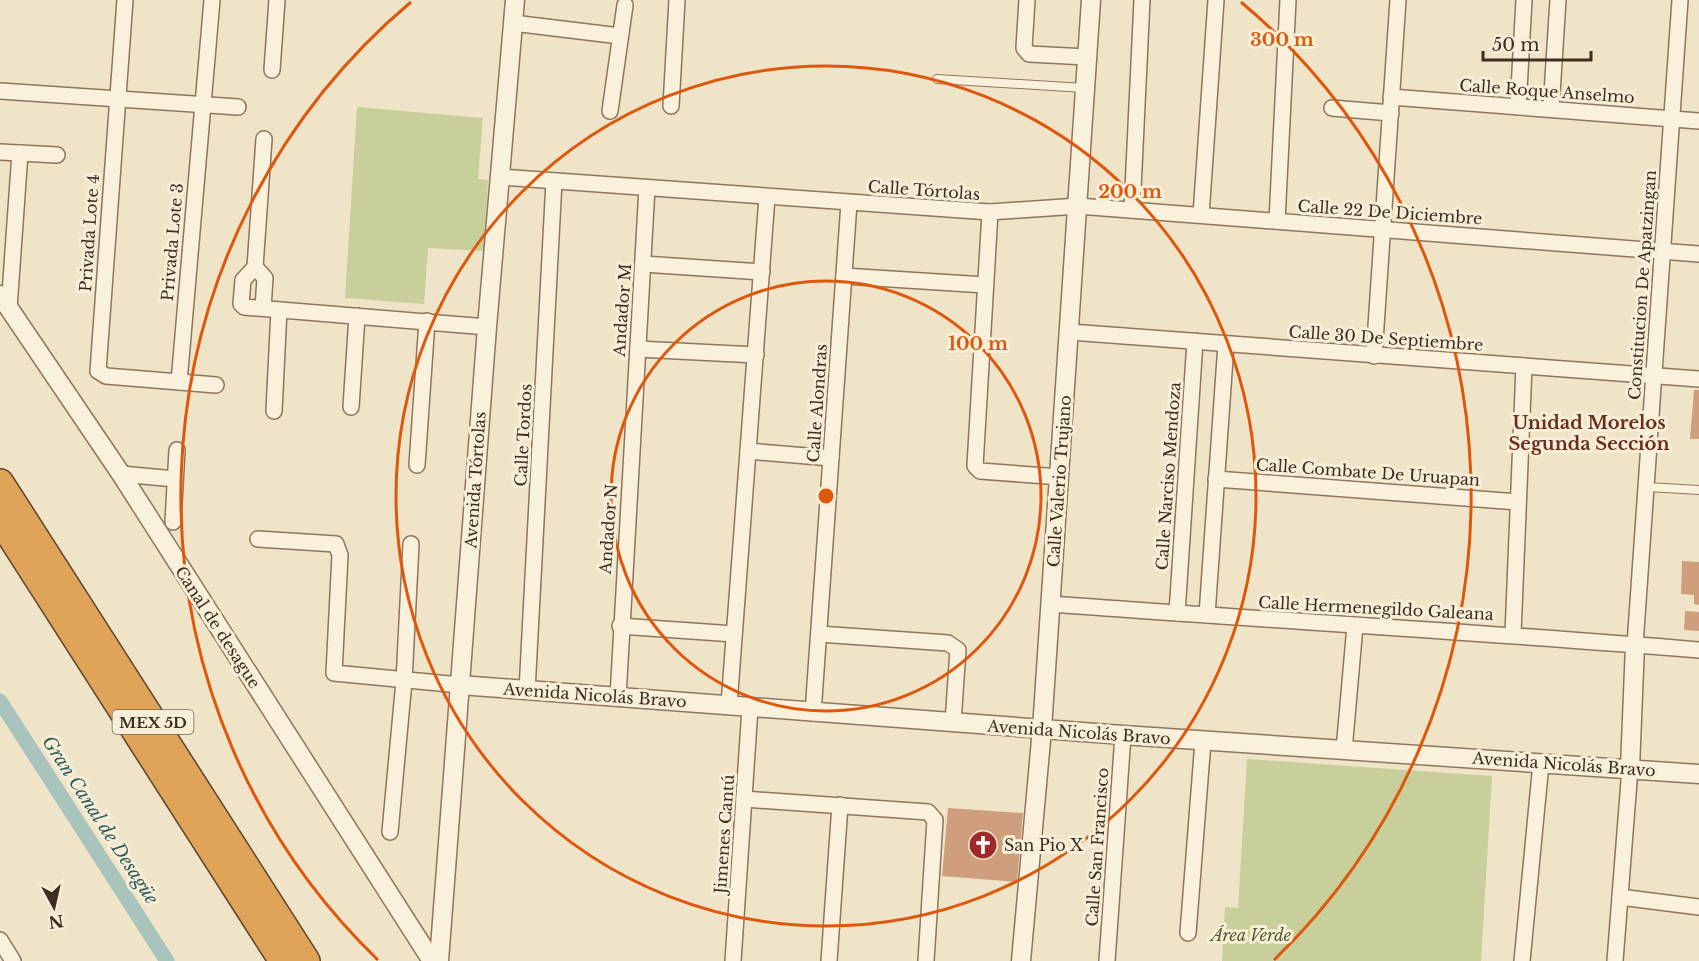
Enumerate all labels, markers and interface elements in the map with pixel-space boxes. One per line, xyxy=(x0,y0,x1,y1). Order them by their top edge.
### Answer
scale bar xyxy=(1483,24,1591,62)
text: 300 m xyxy=(1250,29,1314,51)
text: 50 m xyxy=(1492,34,1540,56)
street label: Calle Roque Anselmo xyxy=(1459,75,1635,107)
street label: Constitucion De Apatzingan xyxy=(1624,169,1660,401)
street label: Privada Lote 4 xyxy=(75,174,103,292)
street label: Calle Tórtolas xyxy=(867,176,981,204)
text: 200 m xyxy=(1098,181,1162,203)
street label: Privada Lote 3 xyxy=(157,182,187,302)
street label: Calle 22 De Diciembre xyxy=(1297,196,1483,228)
street label: Andador M xyxy=(609,263,635,358)
street label: Calle 30 De Septiembre xyxy=(1288,321,1484,355)
text: 100 m xyxy=(948,333,1008,355)
street label: Calle Alondras xyxy=(803,343,831,463)
street label: Calle Narciso Mendoza xyxy=(1151,381,1185,571)
street label: Calle Tordos xyxy=(510,383,536,487)
street label: Calle Valerio Trujano xyxy=(1043,394,1075,568)
street label: Avenida Tórtolas xyxy=(460,411,490,550)
district label: Unidad Morelos Segunda Sección xyxy=(1508,412,1670,455)
street label: Calle Combate De Uruapan xyxy=(1255,454,1481,490)
street label: Andador N xyxy=(595,483,621,576)
centre of rings xyxy=(816,486,836,506)
street label: Canal de desague xyxy=(171,562,265,692)
street label: Calle Hermenegildo Galeana xyxy=(1258,592,1494,624)
street label: Avenida Nicolás Bravo xyxy=(502,679,687,711)
road number: MEX 5D xyxy=(112,710,194,734)
street label: Avenida Nicolás Bravo xyxy=(986,716,1171,748)
water label: Gran Canal de Desagüe xyxy=(37,732,163,908)
street label: Avenida Nicolás Bravo xyxy=(1471,748,1656,780)
street label: Calle San Francisco xyxy=(1081,767,1113,927)
street label: Jimenes Cantú xyxy=(710,773,738,896)
church icon: San Pio X xyxy=(967,829,999,861)
place label: San Pio X xyxy=(1004,835,1084,855)
north arrow xyxy=(24,877,84,937)
text: N xyxy=(47,911,65,933)
park label: Área Verde xyxy=(1209,925,1292,945)

